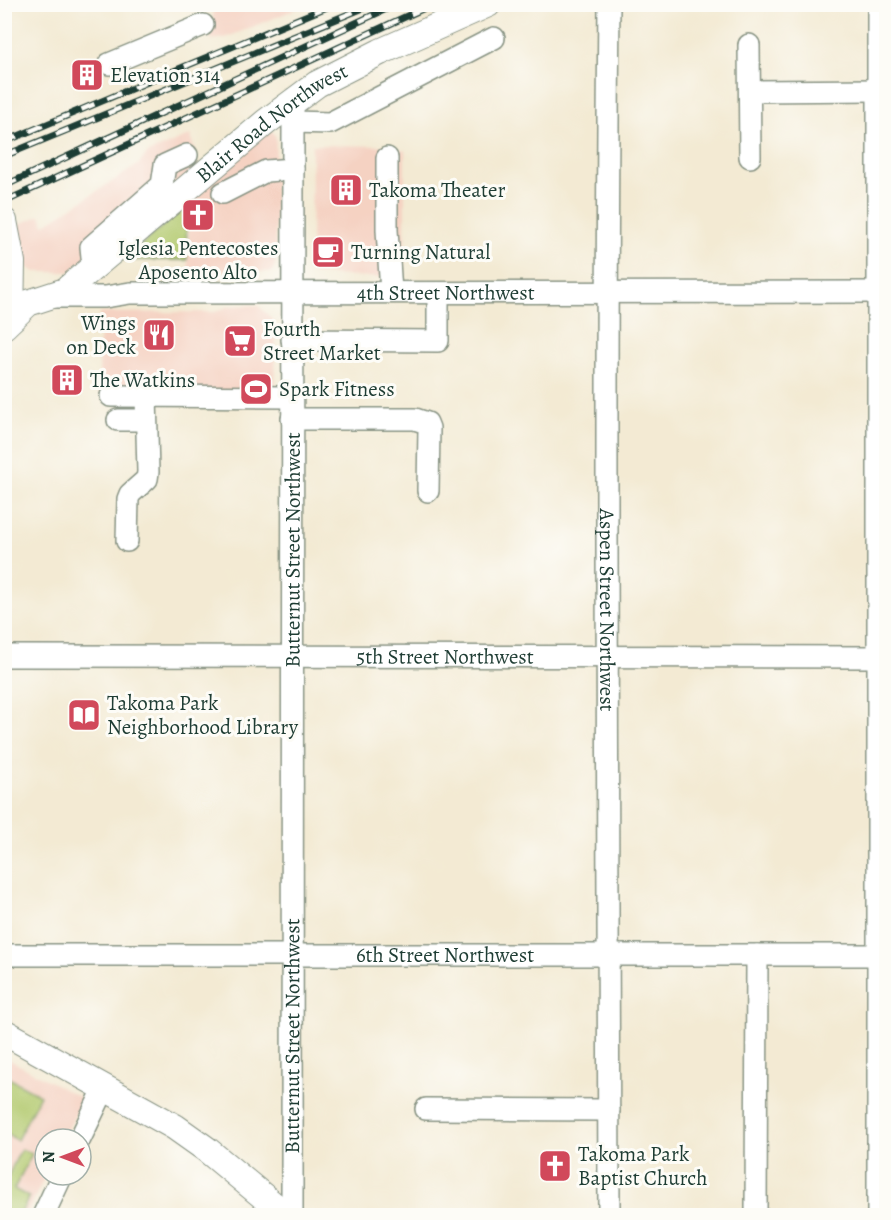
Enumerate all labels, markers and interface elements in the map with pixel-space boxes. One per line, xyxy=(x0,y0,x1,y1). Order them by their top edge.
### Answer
building icon: Elevation 314 xyxy=(69,57,105,93)
street label: Blair Road Northwest xyxy=(190,57,352,189)
place label: Elevation 314 xyxy=(110,61,220,89)
building icon: Takoma Theater xyxy=(328,172,364,208)
place label: Takoma Theater xyxy=(369,176,505,204)
church icon: Iglesia Pentecostes Aposento Alto xyxy=(180,197,216,233)
place label: Iglesia Pentecostes Aposento Alto xyxy=(118,234,278,286)
cafe icon: Turning Natural xyxy=(310,234,346,270)
place label: Turning Natural xyxy=(351,238,490,266)
street label: 4th Street Northwest xyxy=(357,278,535,307)
place label: Wings on Deck xyxy=(66,309,137,361)
place label: Fourth Street Market xyxy=(263,315,381,367)
restaurant icon: Wings on Deck xyxy=(141,317,177,353)
supermarket icon: Fourth Street Market xyxy=(222,323,258,359)
building icon: The Watkins xyxy=(49,362,85,398)
place label: The Watkins xyxy=(90,366,195,394)
sports icon: Spark Fitness xyxy=(238,371,274,407)
place label: Spark Fitness xyxy=(279,375,395,403)
street label: Butternut Street Northwest xyxy=(278,432,307,668)
street label: Aspen Street Northwest xyxy=(593,507,621,712)
street label: 5th Street Northwest xyxy=(356,642,534,671)
place label: Takoma Park Neighborhood Library xyxy=(107,689,299,741)
library icon: Takoma Park Neighborhood Library xyxy=(66,697,102,733)
street label: Butternut Street Northwest xyxy=(278,918,306,1154)
street label: 6th Street Northwest xyxy=(356,941,534,969)
north arrow xyxy=(33,1127,93,1187)
place label: Takoma Park Baptist Church xyxy=(578,1140,707,1192)
church icon: Takoma Park Baptist Church xyxy=(537,1148,573,1184)
text: N xyxy=(38,1151,60,1163)

